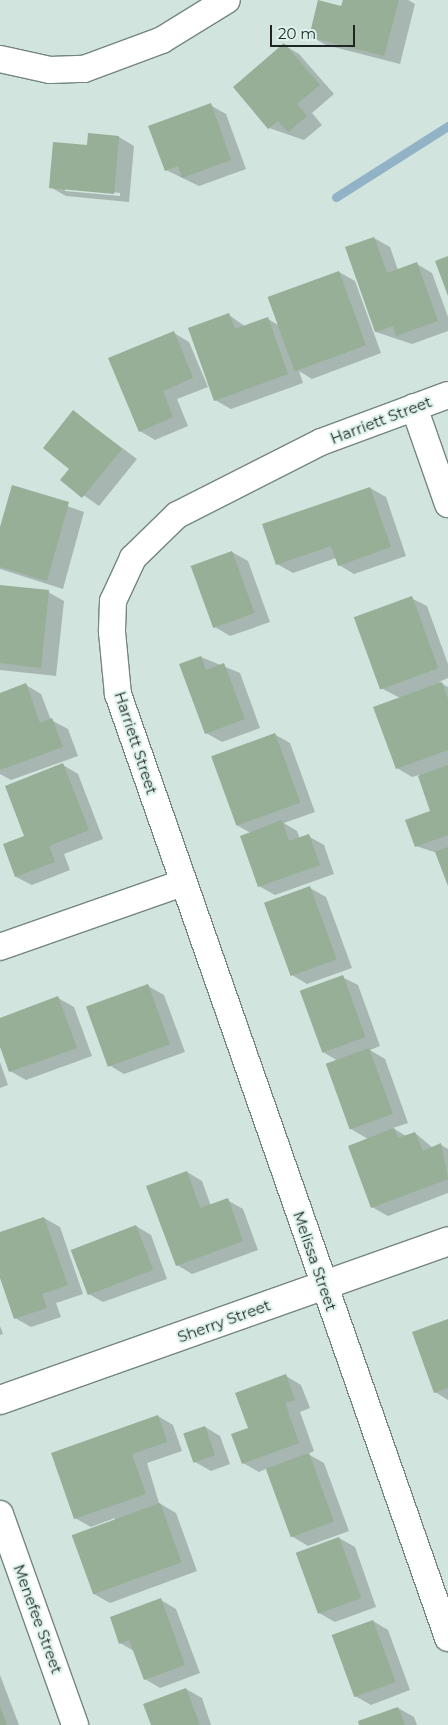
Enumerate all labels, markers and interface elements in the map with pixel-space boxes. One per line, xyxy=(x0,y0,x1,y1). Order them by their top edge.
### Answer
scale bar xyxy=(273,15,358,47)
text: 20 m xyxy=(278,24,316,43)
street label: Harriett Street xyxy=(328,392,434,448)
street label: Harriett Street xyxy=(111,689,161,797)
street label: Melissa Street xyxy=(290,1209,340,1313)
street label: Sherry Street xyxy=(175,1296,273,1346)
street label: Menefee Street xyxy=(10,1562,66,1676)

